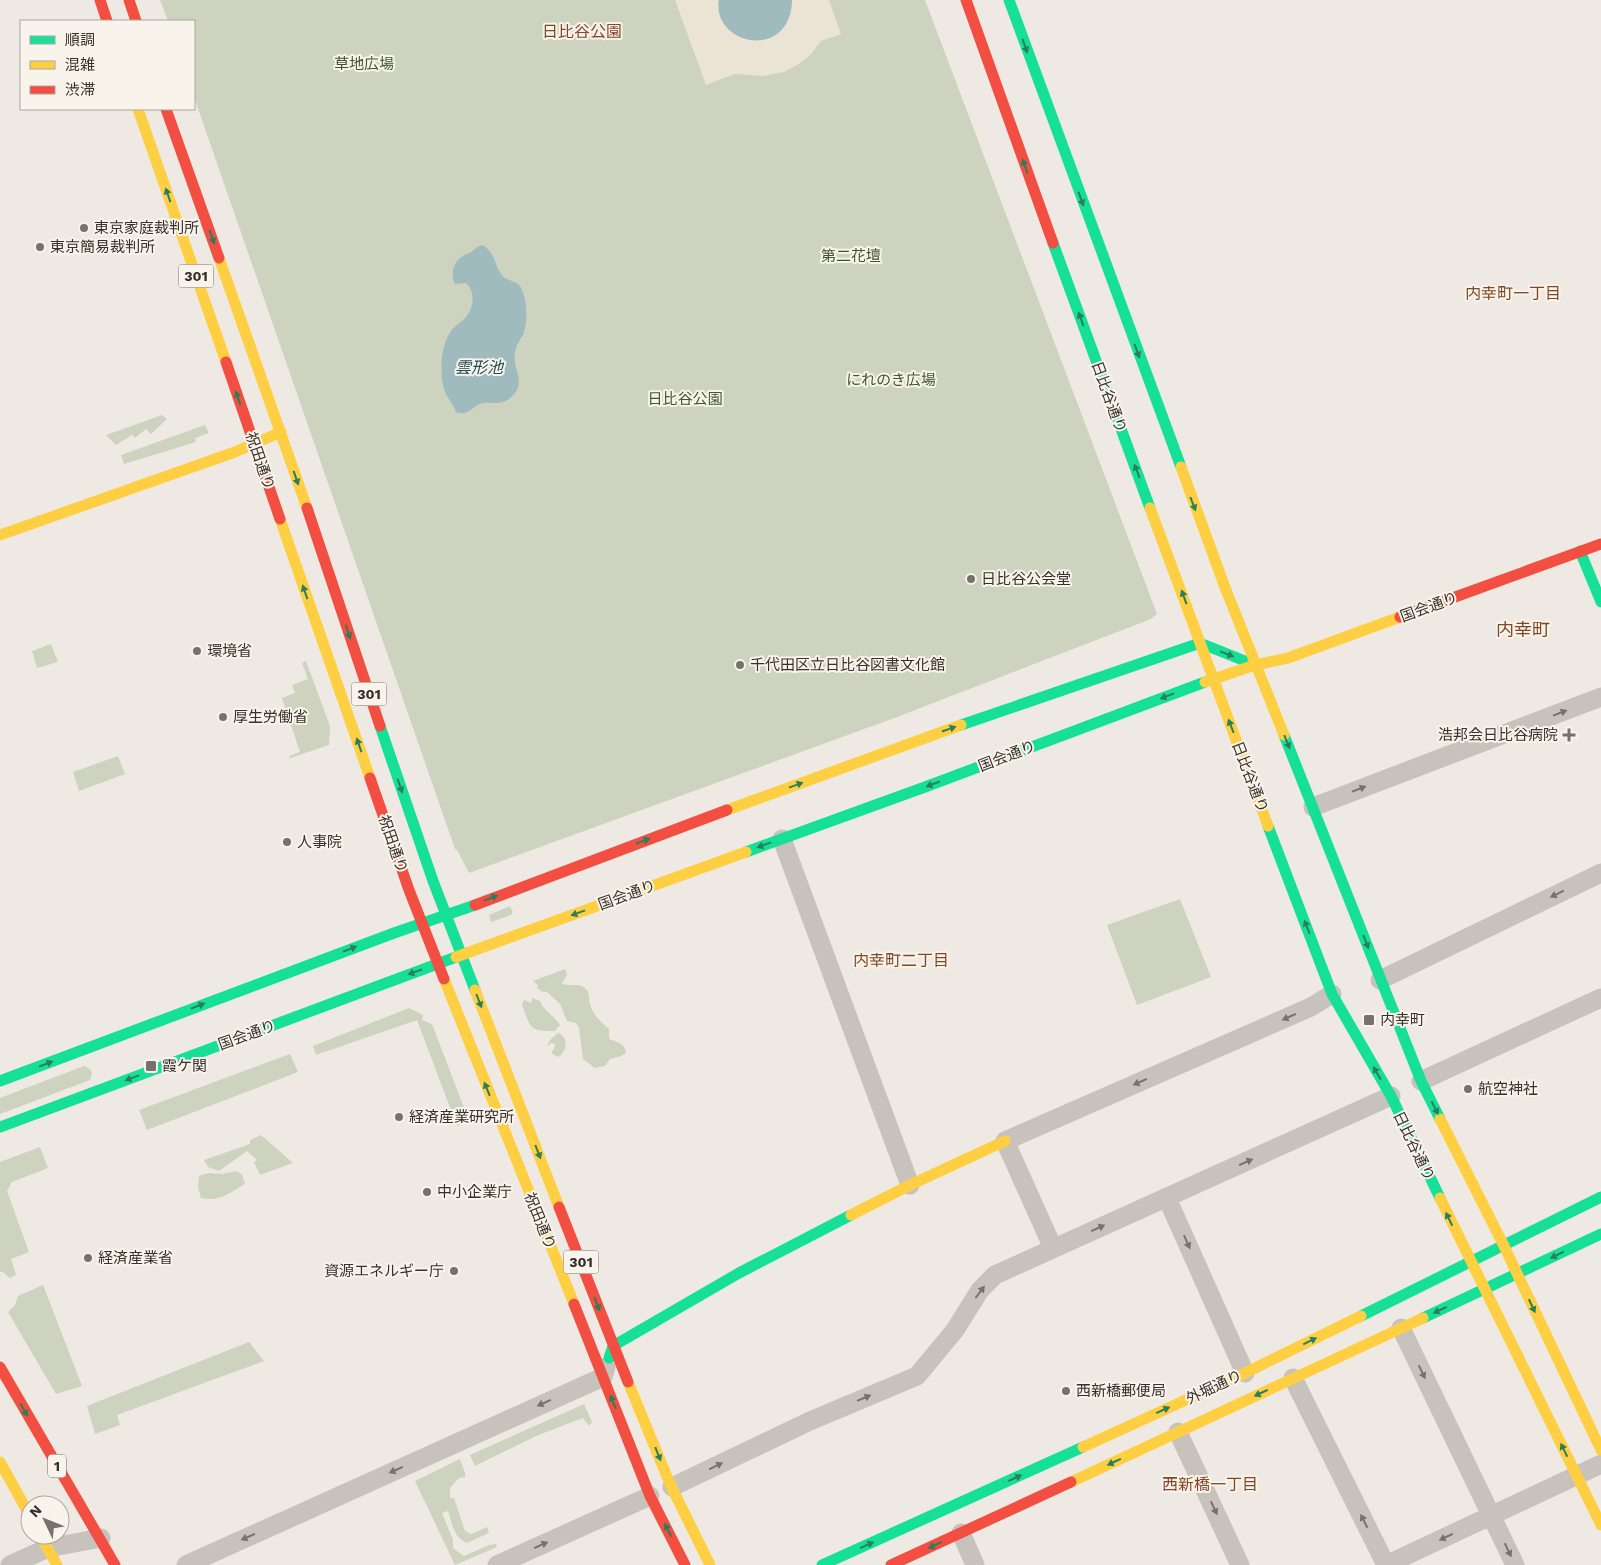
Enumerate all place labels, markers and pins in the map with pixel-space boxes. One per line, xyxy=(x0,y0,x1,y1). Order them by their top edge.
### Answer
place label: 東京家庭裁判所 xyxy=(94,219,199,237)
marker: 東京家庭裁判所 xyxy=(78,222,90,234)
place label: 東京簡易裁判所 xyxy=(50,238,155,256)
marker: 東京簡易裁判所 xyxy=(34,241,46,253)
place label: 日比谷公会堂 xyxy=(981,570,1071,588)
marker: 日比谷公会堂 xyxy=(965,573,977,585)
place label: 環境省 xyxy=(207,642,252,660)
marker: 環境省 xyxy=(191,645,203,657)
place label: 千代田区立日比谷図書文化館 xyxy=(750,656,945,674)
marker: 千代田区立日比谷図書文化館 xyxy=(734,659,746,671)
place label: 厚生労働省 xyxy=(233,708,308,726)
marker: 厚生労働省 xyxy=(217,711,229,723)
place label: 浩邦会日比谷病院 xyxy=(1438,726,1558,744)
marker: 浩邦会日比谷病院 xyxy=(1562,728,1576,742)
place label: 人事院 xyxy=(297,833,342,851)
marker: 人事院 xyxy=(281,836,293,848)
place label: 内幸町 xyxy=(1380,1011,1425,1029)
marker: 内幸町 xyxy=(1362,1013,1376,1027)
place label: 霞ケ関 xyxy=(162,1057,207,1075)
marker: 霞ケ関 xyxy=(144,1059,158,1073)
place label: 航空神社 xyxy=(1478,1080,1538,1098)
marker: 航空神社 xyxy=(1462,1083,1474,1095)
place label: 経済産業研究所 xyxy=(409,1108,514,1126)
marker: 経済産業研究所 xyxy=(393,1111,405,1123)
place label: 中小企業庁 xyxy=(437,1183,512,1201)
marker: 中小企業庁 xyxy=(421,1186,433,1198)
place label: 経済産業省 xyxy=(98,1249,173,1267)
marker: 経済産業省 xyxy=(82,1252,94,1264)
place label: 資源エネルギー庁 xyxy=(324,1262,444,1280)
marker: 資源エネルギー庁 xyxy=(448,1265,460,1277)
place label: 西新橋郵便局 xyxy=(1076,1382,1166,1400)
marker: 西新橋郵便局 xyxy=(1060,1385,1072,1397)

